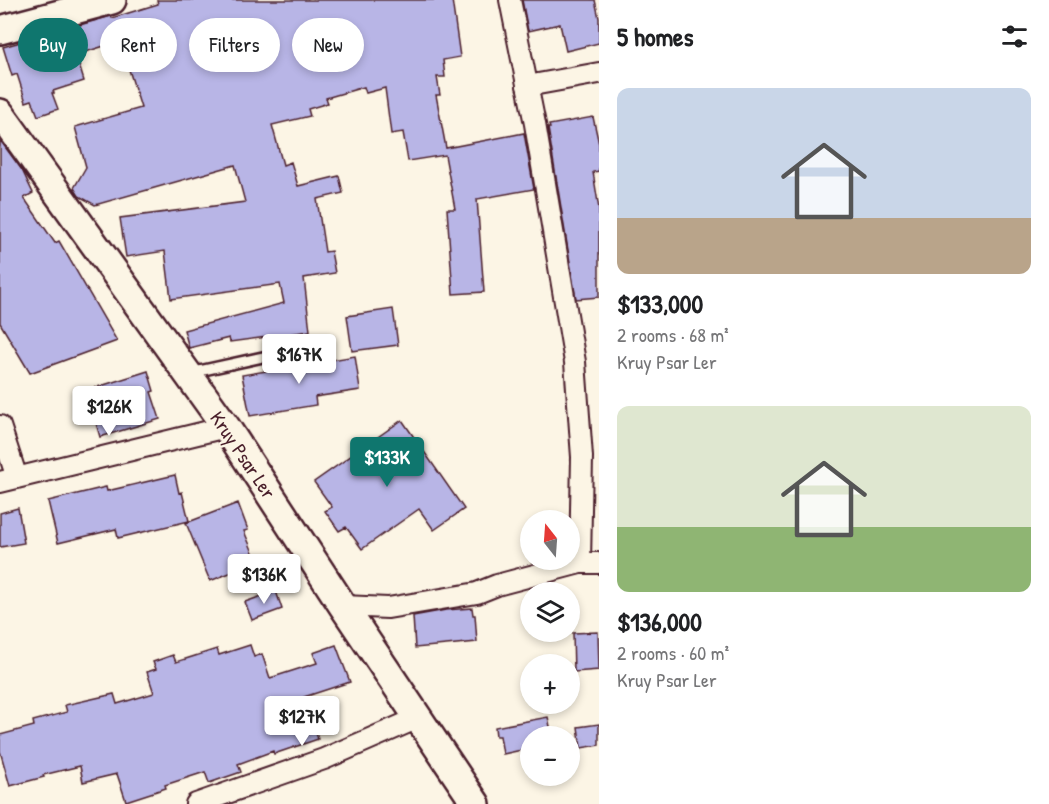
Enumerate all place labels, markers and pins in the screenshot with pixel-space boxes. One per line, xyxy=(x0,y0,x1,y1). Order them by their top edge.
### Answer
pin: $167K xyxy=(257,334,341,385)
pin: $126K xyxy=(67,386,151,437)
pin: $133K xyxy=(345,437,429,488)
pin: $136K xyxy=(222,554,306,605)
pin: $127K xyxy=(260,696,344,747)

